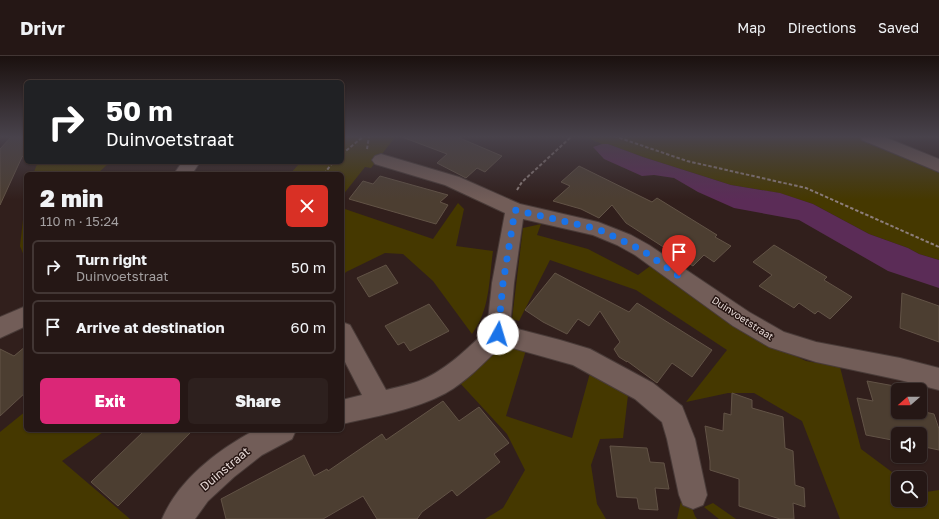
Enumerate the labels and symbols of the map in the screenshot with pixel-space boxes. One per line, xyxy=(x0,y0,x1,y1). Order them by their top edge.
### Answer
pin xyxy=(662,235,696,276)
street label: Duinvoetstraat xyxy=(710,294,776,342)
position arrow xyxy=(477,313,519,355)
north arrow xyxy=(891,383,927,419)
street label: Duinstraat xyxy=(197,443,253,494)

